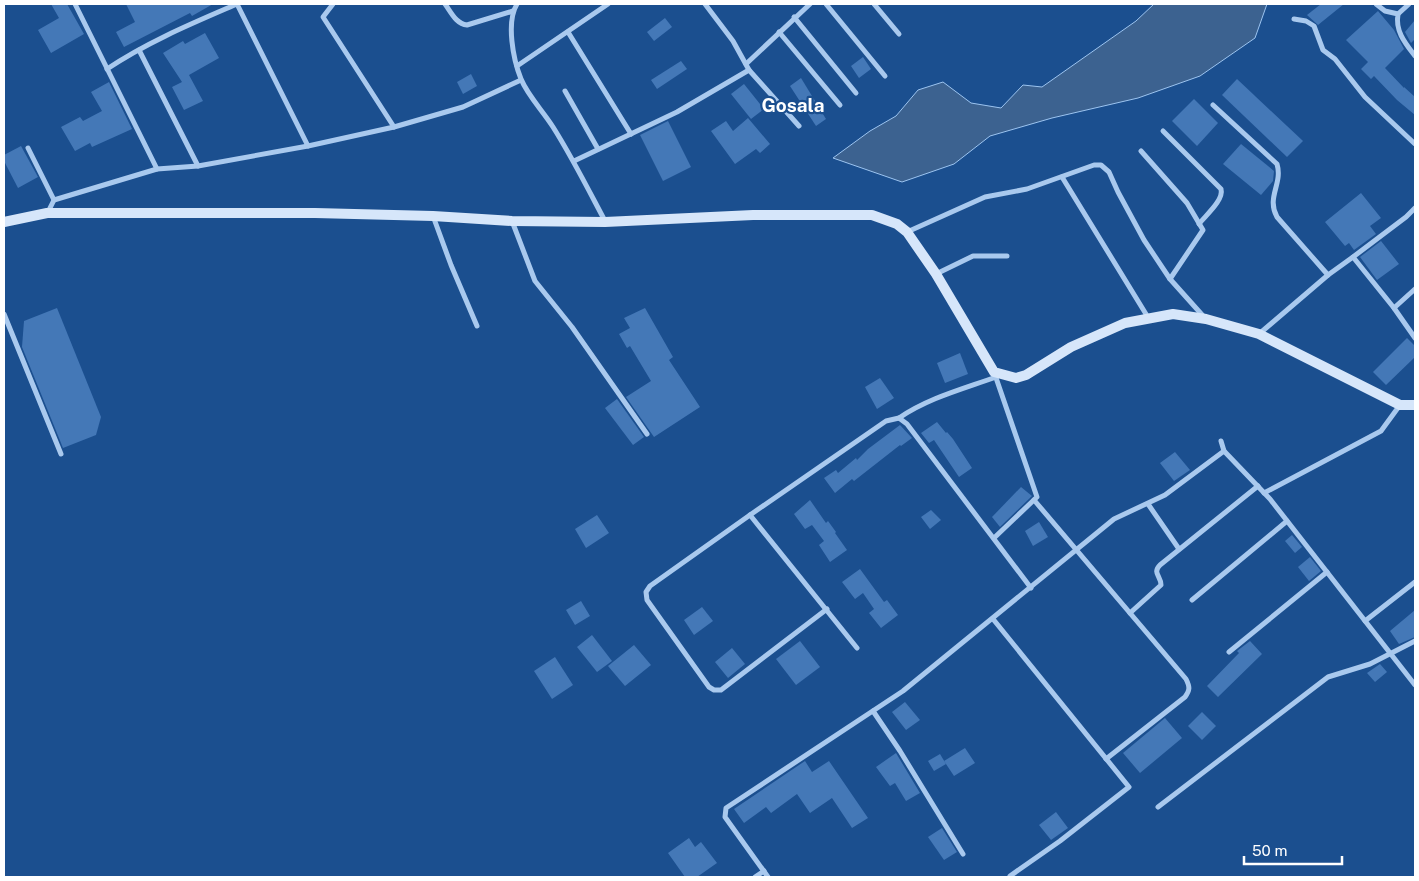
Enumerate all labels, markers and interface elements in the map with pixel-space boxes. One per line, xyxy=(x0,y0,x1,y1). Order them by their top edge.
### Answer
district label: Gosala xyxy=(761,94,825,116)
scale bar xyxy=(1244,834,1342,866)
text: 50 m xyxy=(1252,842,1287,859)

